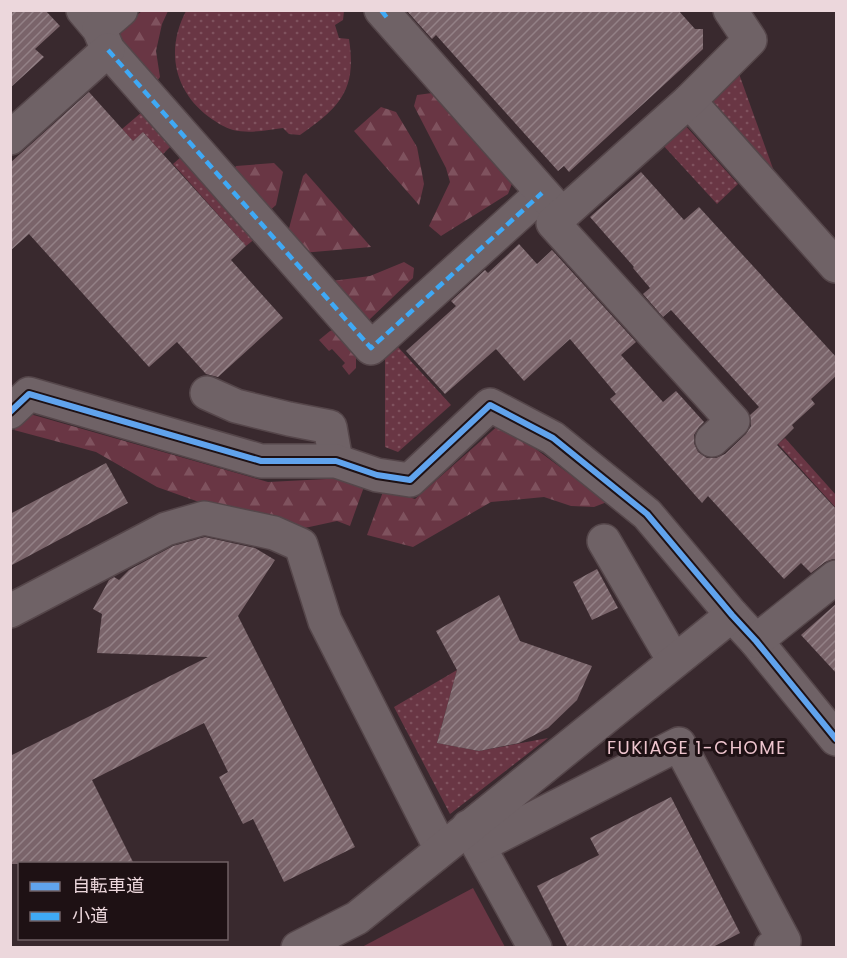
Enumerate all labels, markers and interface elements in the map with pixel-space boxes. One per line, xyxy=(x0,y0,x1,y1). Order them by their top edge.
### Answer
district label: FUKIAGE 1-CHOME xyxy=(607,735,787,760)
legend xyxy=(18,862,228,940)
text: 自転車道 xyxy=(72,873,144,898)
text: 小道 xyxy=(72,903,108,928)

